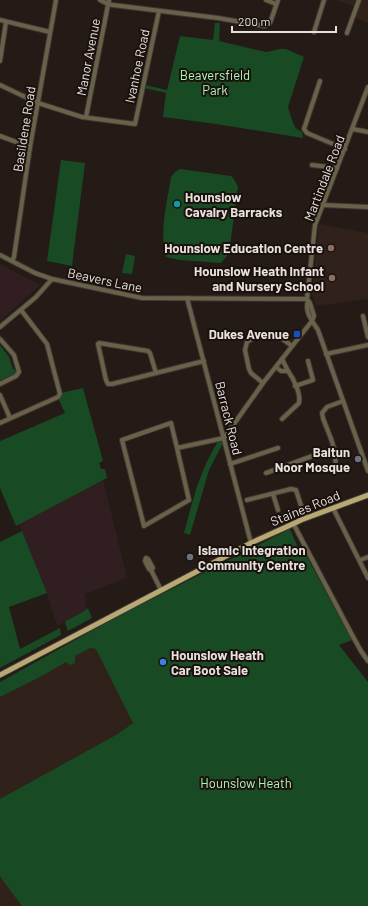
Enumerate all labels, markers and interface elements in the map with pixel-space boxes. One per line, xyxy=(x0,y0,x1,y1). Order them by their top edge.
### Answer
scale bar xyxy=(232,8,336,34)
text: 200 m xyxy=(238,14,270,28)
street label: Manor Avenue xyxy=(73,17,103,97)
street label: Ivanhoe Road xyxy=(121,28,153,104)
park label: Beaversfield Park xyxy=(180,67,250,98)
street label: Basildene Road xyxy=(9,85,39,173)
street label: Martindale Road xyxy=(300,133,348,223)
place label: Hounslow Cavalry Barracks xyxy=(185,189,283,220)
marker: Hounslow Cavalry Barracks xyxy=(172,199,182,209)
place label: Hounslow Education Centre xyxy=(164,240,323,256)
marker: Hounslow Education Centre xyxy=(326,243,336,253)
place label: Hounslow Heath Infant and Nursery School xyxy=(194,263,324,294)
street label: Beavers Lane xyxy=(66,264,144,296)
marker: Hounslow Heath Infant and Nursery School xyxy=(327,273,337,283)
place label: Dukes Avenue xyxy=(209,326,289,342)
marker: Dukes Avenue xyxy=(292,329,302,339)
street label: Barrack Road xyxy=(212,379,246,457)
place label: Baitun Noor Mosque xyxy=(275,444,350,475)
marker: Baitun Noor Mosque xyxy=(353,454,363,464)
street label: Staines Road xyxy=(268,487,342,529)
place label: Islamic Integration Community Centre xyxy=(198,542,306,573)
marker: Islamic Integration Community Centre xyxy=(185,552,195,562)
place label: Hounslow Heath Car Boot Sale xyxy=(171,647,264,678)
marker: Hounslow Heath Car Boot Sale xyxy=(158,657,168,667)
park label: Hounslow Heath xyxy=(200,775,292,791)

